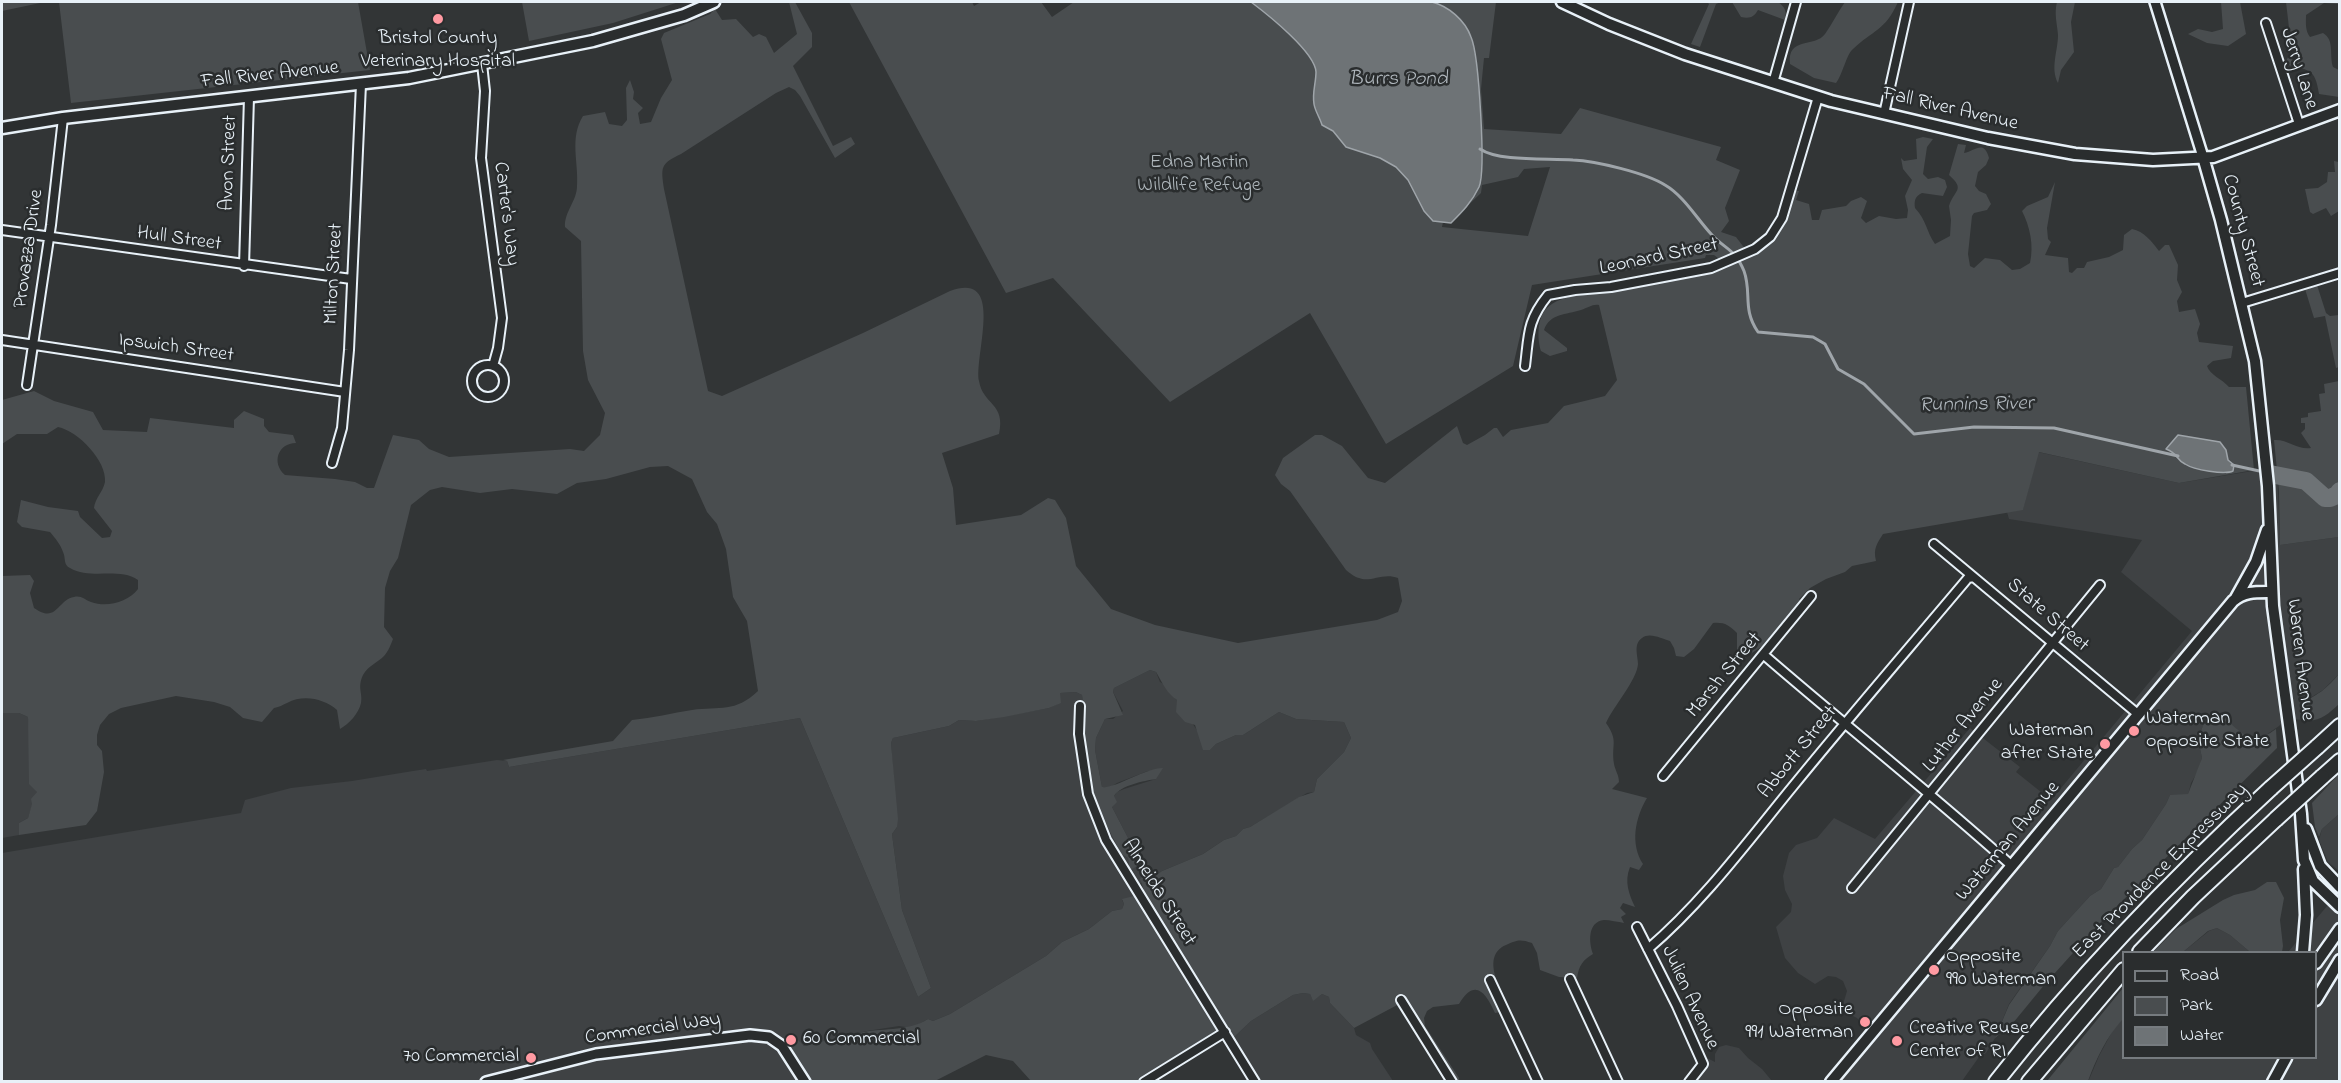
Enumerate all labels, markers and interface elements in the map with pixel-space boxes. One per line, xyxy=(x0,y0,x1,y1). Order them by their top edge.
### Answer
marker: Bristol County Veterinary Hospital xyxy=(431,12,445,26)
street label: Jerry Lane xyxy=(2274,25,2322,113)
place label: Bristol County Veterinary Hospital xyxy=(361,28,515,75)
street label: Fall River Avenue xyxy=(200,57,340,95)
water label: Burrs Pond xyxy=(1348,68,1448,94)
street label: Fall River Avenue xyxy=(1880,83,2020,137)
street label: Avon Street xyxy=(216,115,244,211)
park label: Edna Martin Wildlife Refuge xyxy=(1137,152,1261,199)
street label: Carter's Way xyxy=(487,161,523,267)
street label: County Street xyxy=(2215,172,2269,290)
street label: Provazza Drive xyxy=(10,188,50,310)
street label: Hull Street xyxy=(135,222,223,258)
street label: Milton Street xyxy=(320,223,350,325)
street label: Leonard Street xyxy=(1598,234,1720,282)
street label: Ipswich Street xyxy=(117,329,235,369)
water label: Runnins River xyxy=(1919,392,2033,420)
street label: State Street xyxy=(2001,574,2093,658)
street label: Warren Avenue xyxy=(2280,598,2318,722)
street label: Marsh Street xyxy=(1682,628,1768,724)
street label: Luther Avenue xyxy=(1919,674,2009,778)
street label: Abbott Street xyxy=(1754,702,1844,804)
place label: Waterman opposite State xyxy=(2146,708,2269,755)
place label: Waterman after State xyxy=(2001,720,2093,767)
marker: Waterman opposite State xyxy=(2127,724,2141,738)
marker: Waterman after State xyxy=(2098,737,2112,751)
street label: Waterman Avenue xyxy=(1952,777,2066,907)
street label: East Providence Expressway xyxy=(2068,779,2254,965)
street label: Almeida Street xyxy=(1116,835,1200,951)
street label: Julien Avenue xyxy=(1655,942,1723,1054)
place label: Opposite 990 Waterman xyxy=(1946,946,2056,993)
legend xyxy=(2122,951,2317,1059)
marker: Opposite 990 Waterman xyxy=(1927,963,1941,977)
text: Road xyxy=(2180,963,2219,989)
text: Park xyxy=(2180,993,2213,1019)
place label: Opposite 991 Waterman xyxy=(1745,999,1853,1046)
street label: Commercial Way xyxy=(584,1009,722,1051)
marker: Opposite 991 Waterman xyxy=(1858,1015,1872,1029)
place label: Creative Reuse Center of RI xyxy=(1909,1018,2029,1065)
text: Water xyxy=(2180,1023,2223,1049)
place label: 60 Commercial xyxy=(803,1028,920,1052)
marker: 60 Commercial xyxy=(784,1033,798,1047)
marker: Creative Reuse Center of RI xyxy=(1890,1034,1904,1048)
place label: 70 Commercial xyxy=(403,1046,519,1070)
marker: 70 Commercial xyxy=(524,1051,538,1065)

